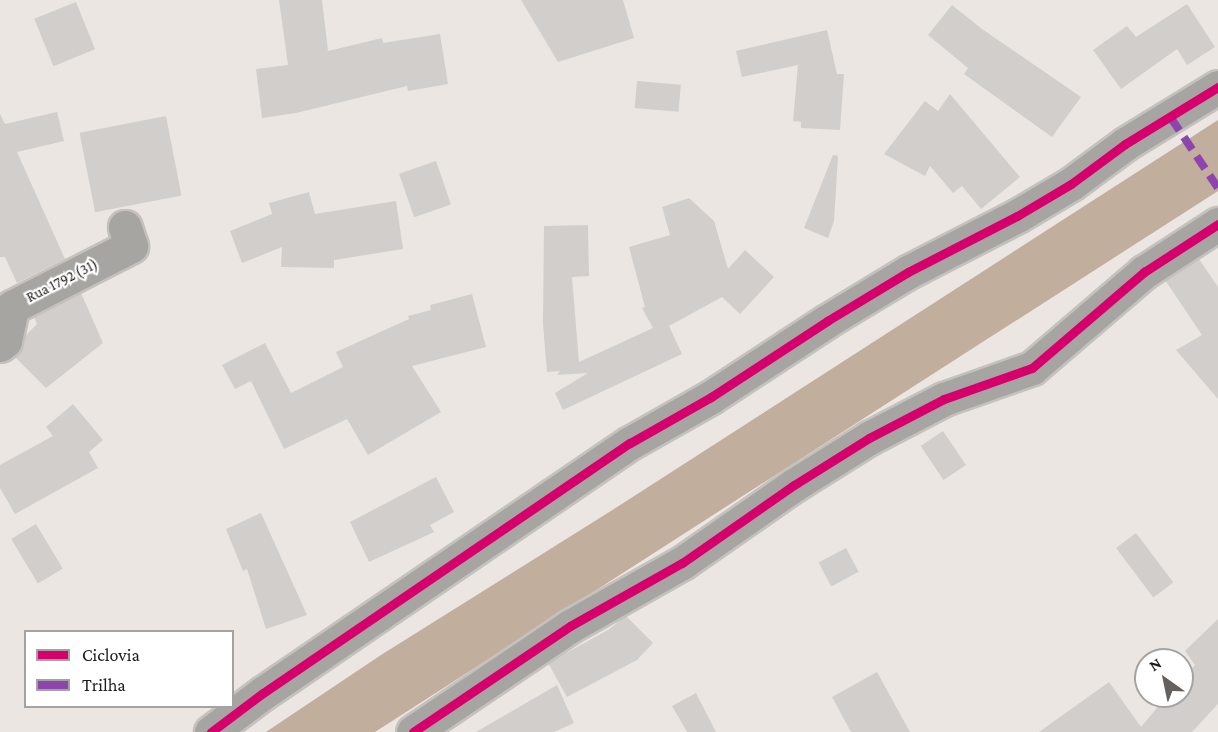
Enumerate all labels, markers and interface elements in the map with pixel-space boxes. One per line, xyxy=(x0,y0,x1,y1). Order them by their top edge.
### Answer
street label: Rua 1792 (31) xyxy=(23,255,101,307)
legend xyxy=(24,630,234,708)
text: Ciclovia xyxy=(82,645,140,665)
north arrow xyxy=(1134,648,1194,708)
text: N xyxy=(1146,654,1164,674)
text: Trilha xyxy=(82,675,126,695)

